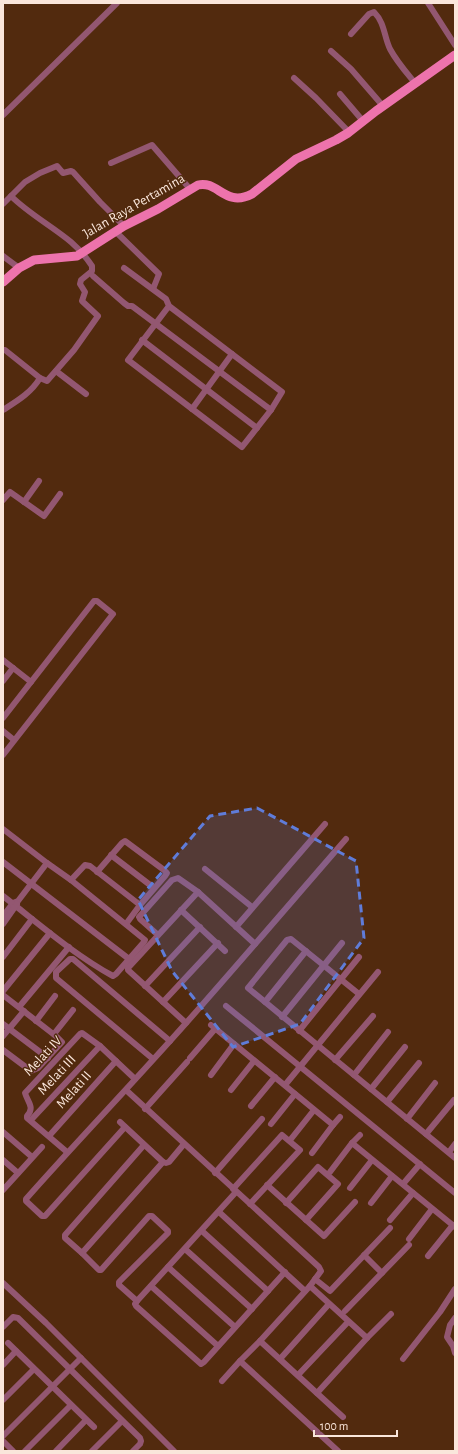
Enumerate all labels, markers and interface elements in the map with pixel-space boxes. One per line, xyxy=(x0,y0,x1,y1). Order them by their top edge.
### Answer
street label: Jalan Raya Pertamina xyxy=(81,171,188,241)
street label: Melati IV xyxy=(21,1033,65,1079)
street label: Melati III xyxy=(34,1052,80,1098)
street label: Melati II xyxy=(53,1068,95,1112)
scale bar xyxy=(314,1412,397,1438)
text: 100 m xyxy=(320,1420,348,1432)

